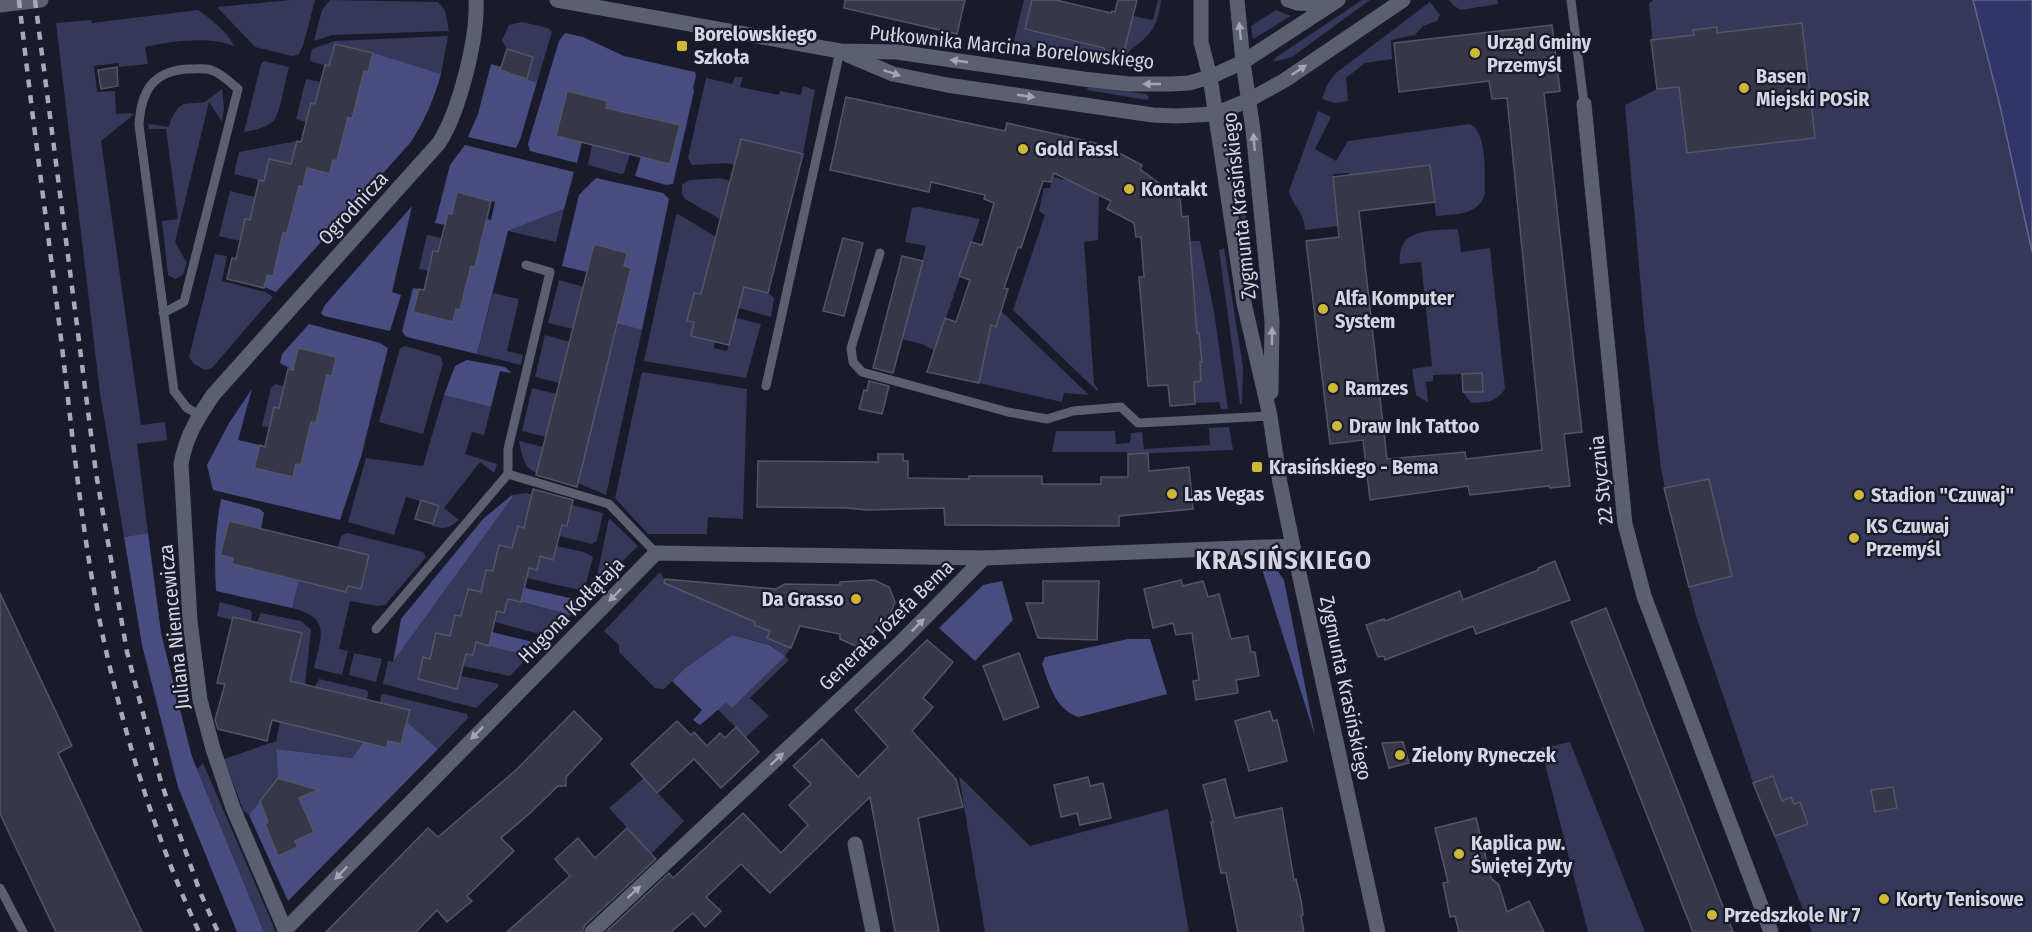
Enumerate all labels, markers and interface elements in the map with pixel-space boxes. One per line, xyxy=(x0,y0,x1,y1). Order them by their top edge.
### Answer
street label: Pułkownika Marcina Borelowskiego xyxy=(868,20,1156,74)
place label: Borelowskiego Szkoła xyxy=(694,22,817,69)
one-way arrow xyxy=(1235,22,1245,41)
place label: Urząd Gminy Przemyśl xyxy=(1487,30,1592,77)
marker: Borelowskiego Szkoła xyxy=(675,39,689,53)
marker: Urząd Gminy Przemyśl xyxy=(1468,46,1482,60)
one-way arrow xyxy=(949,57,968,66)
one-way arrow xyxy=(1291,64,1307,76)
place label: Basen Miejski POSiR xyxy=(1756,64,1870,111)
one-way arrow xyxy=(883,68,901,78)
one-way arrow xyxy=(1143,79,1162,89)
marker: Basen Miejski POSiR xyxy=(1737,81,1751,95)
one-way arrow xyxy=(1016,91,1035,101)
street label: Zygmunta Krasińskiego xyxy=(1217,111,1261,301)
one-way arrow xyxy=(1249,133,1259,152)
place label: Gold Fassl xyxy=(1035,137,1119,161)
marker: Gold Fassl xyxy=(1016,142,1030,156)
street label: Ogrodnicza xyxy=(313,166,393,250)
place label: Kontakt xyxy=(1141,177,1208,201)
marker: Kontakt xyxy=(1122,182,1136,196)
place label: Alfa Komputer System xyxy=(1334,286,1455,333)
marker: Alfa Komputer System xyxy=(1316,302,1330,316)
one-way arrow xyxy=(1267,327,1276,346)
place label: Ramzes xyxy=(1345,376,1409,400)
marker: Ramzes xyxy=(1326,381,1340,395)
place label: Draw Ink Tattoo xyxy=(1349,414,1480,438)
marker: Draw Ink Tattoo xyxy=(1330,419,1344,433)
street label: 22 Stycznia xyxy=(1584,434,1618,526)
place label: Krasińskiego - Bema xyxy=(1269,455,1438,479)
marker: Krasińskiego - Bema xyxy=(1250,460,1264,474)
place label: Las Vegas xyxy=(1184,482,1264,506)
place label: Stadion "Czuwaj" xyxy=(1871,483,2014,507)
marker: Las Vegas xyxy=(1165,487,1179,501)
marker: Stadion "Czuwaj" xyxy=(1852,488,1866,502)
place label: KS Czuwaj Przemyśl xyxy=(1866,514,1949,561)
marker: KS Czuwaj Przemyśl xyxy=(1847,531,1861,545)
street label: Juliana Niemcewicza xyxy=(153,543,195,711)
district label: KRASIŃSKIEGO xyxy=(1195,544,1373,576)
street label: Hugona Kołłątaja xyxy=(513,552,629,668)
street label: Generała Józefa Bema xyxy=(814,555,958,695)
one-way arrow xyxy=(608,587,622,601)
place label: Da Grasso xyxy=(762,587,844,611)
marker: Da Grasso xyxy=(849,592,863,606)
street label: Zygmunta Krasińskiego xyxy=(1315,594,1377,782)
one-way arrow xyxy=(911,617,925,632)
one-way arrow xyxy=(471,726,485,740)
place label: Zielony Ryneczek xyxy=(1412,743,1557,767)
marker: Zielony Ryneczek xyxy=(1393,748,1407,762)
one-way arrow xyxy=(769,752,784,766)
place label: Kaplica pw. Świętej Zyty xyxy=(1471,831,1573,878)
marker: Kaplica pw. Świętej Zyty xyxy=(1452,847,1466,861)
one-way arrow xyxy=(334,865,348,880)
one-way arrow xyxy=(627,885,642,899)
place label: Korty Tenisowe xyxy=(1896,887,2024,911)
marker: Korty Tenisowe xyxy=(1877,892,1891,906)
place label: Przedszkole Nr 7 xyxy=(1724,903,1861,927)
marker: Przedszkole Nr 7 xyxy=(1705,908,1719,922)

